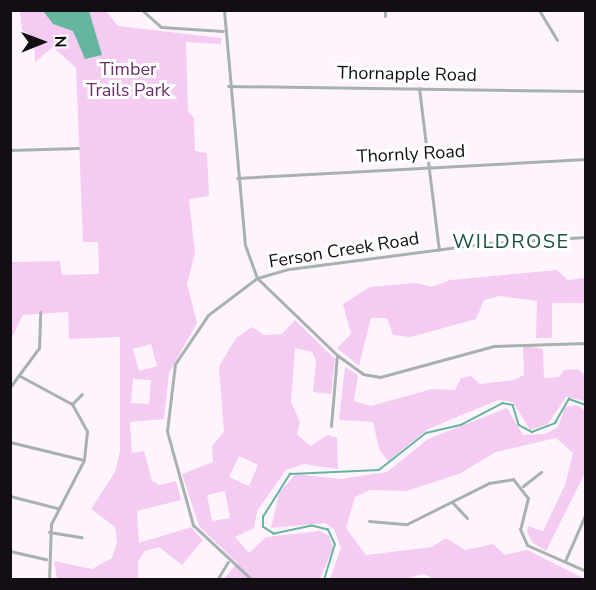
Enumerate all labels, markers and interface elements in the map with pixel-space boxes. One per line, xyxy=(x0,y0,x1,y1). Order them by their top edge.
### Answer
north arrow xyxy=(12,12,72,72)
text: N xyxy=(49,36,71,48)
park label: Timber Trails Park xyxy=(86,59,170,101)
street label: Thornapple Road xyxy=(337,62,477,86)
street label: Thornly Road xyxy=(356,140,466,168)
street label: Ferson Creek Road xyxy=(267,227,421,273)
district label: WILDROSE xyxy=(452,229,570,253)

